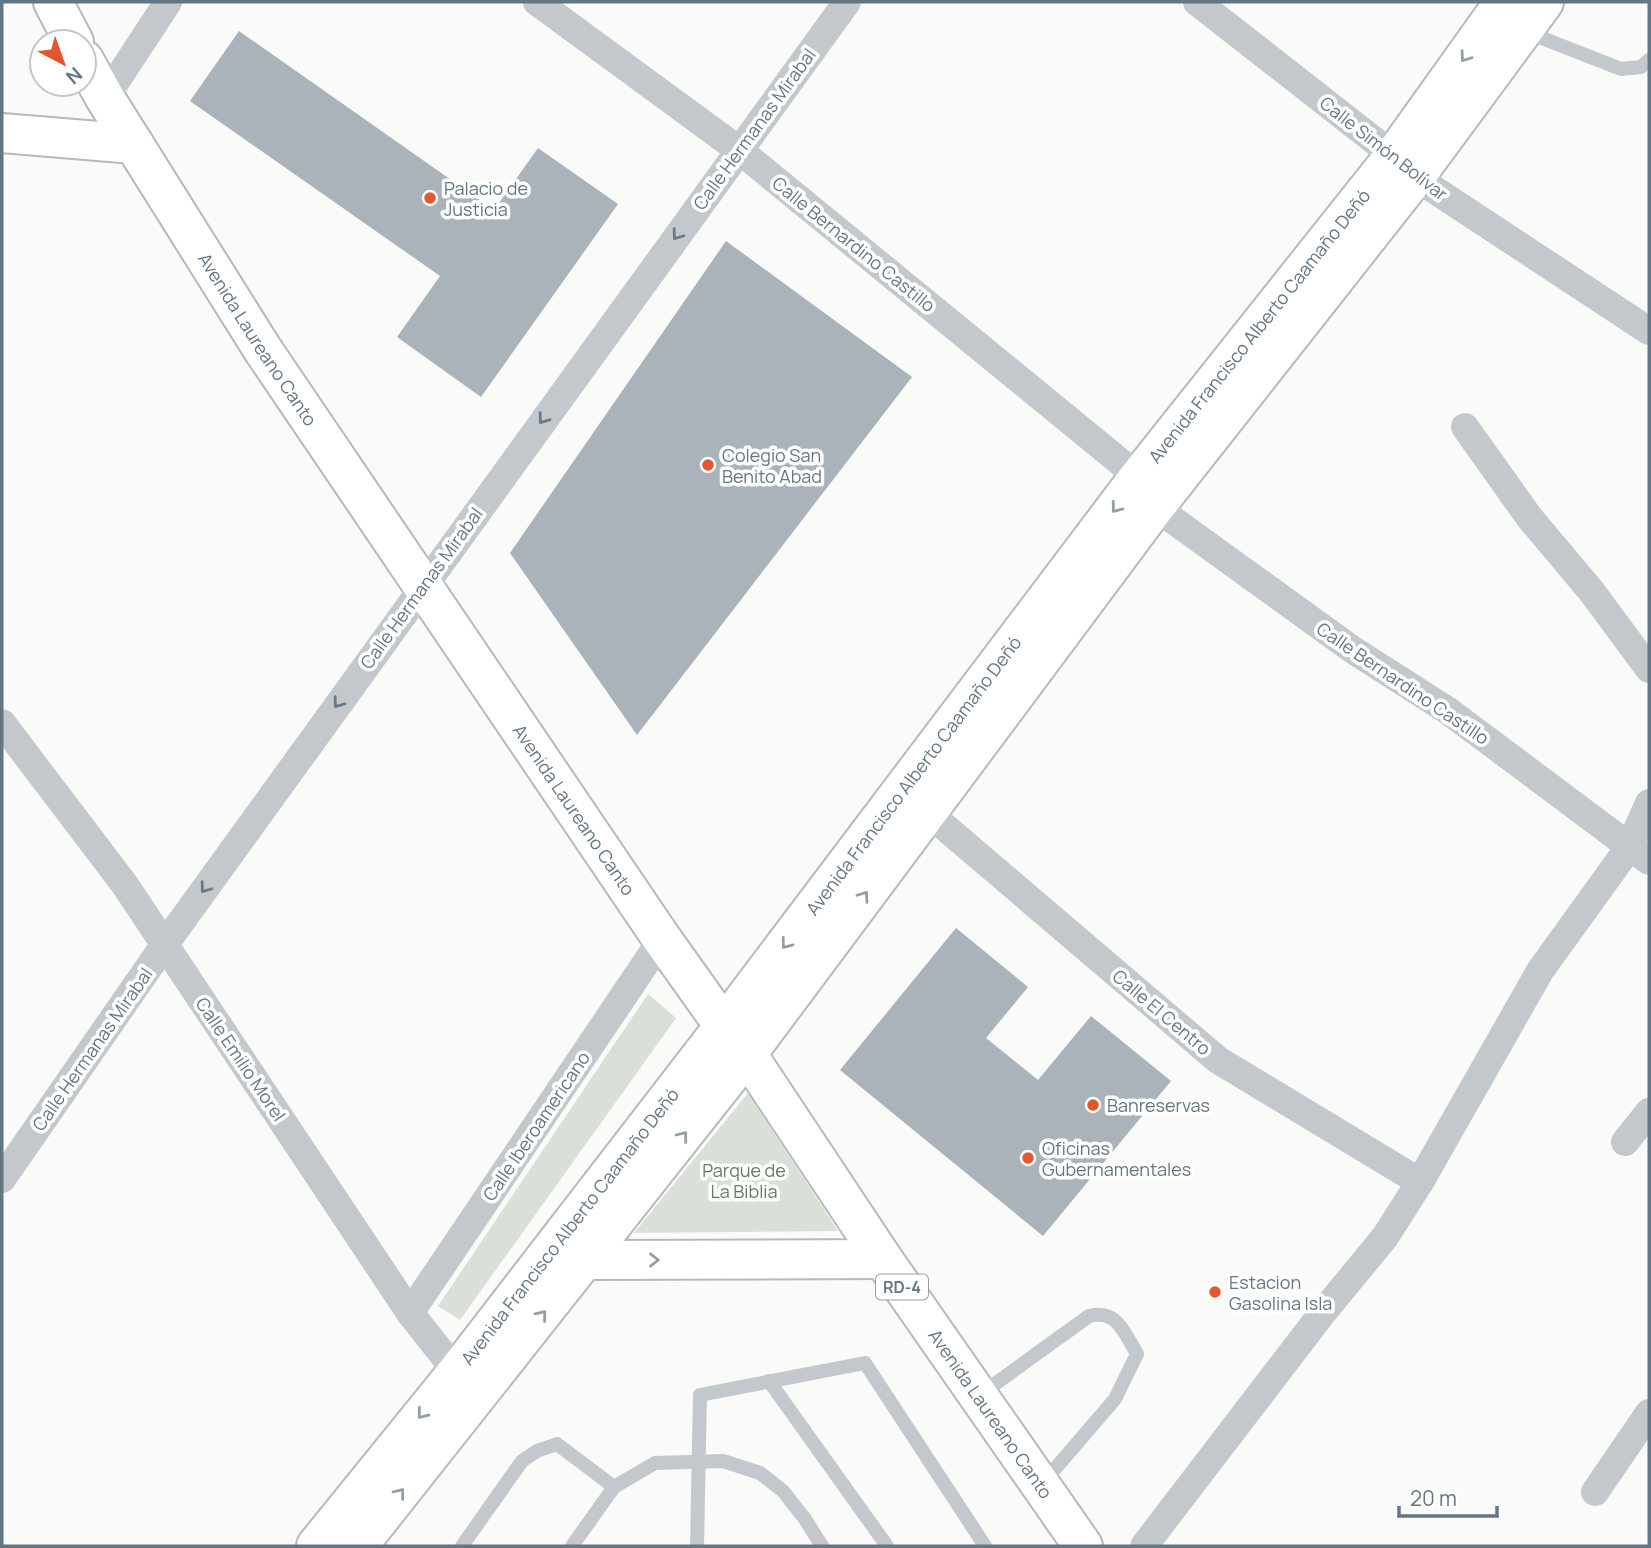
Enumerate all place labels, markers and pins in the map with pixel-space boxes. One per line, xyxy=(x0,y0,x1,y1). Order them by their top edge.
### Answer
place label: Palacio de Justicia xyxy=(444,176,528,221)
marker: Palacio de Justicia xyxy=(422,190,438,206)
place label: Colegio San Benito Abad xyxy=(722,443,822,488)
marker: Colegio San Benito Abad xyxy=(700,457,716,473)
place label: Banreservas xyxy=(1107,1093,1210,1117)
marker: Banreservas xyxy=(1085,1097,1101,1113)
place label: Oficinas Gubernamentales xyxy=(1042,1136,1191,1181)
marker: Oficinas Gubernamentales xyxy=(1020,1150,1036,1166)
place label: Estacion Gasolina Isla xyxy=(1229,1270,1332,1315)
marker: Estacion Gasolina Isla xyxy=(1207,1284,1223,1300)

